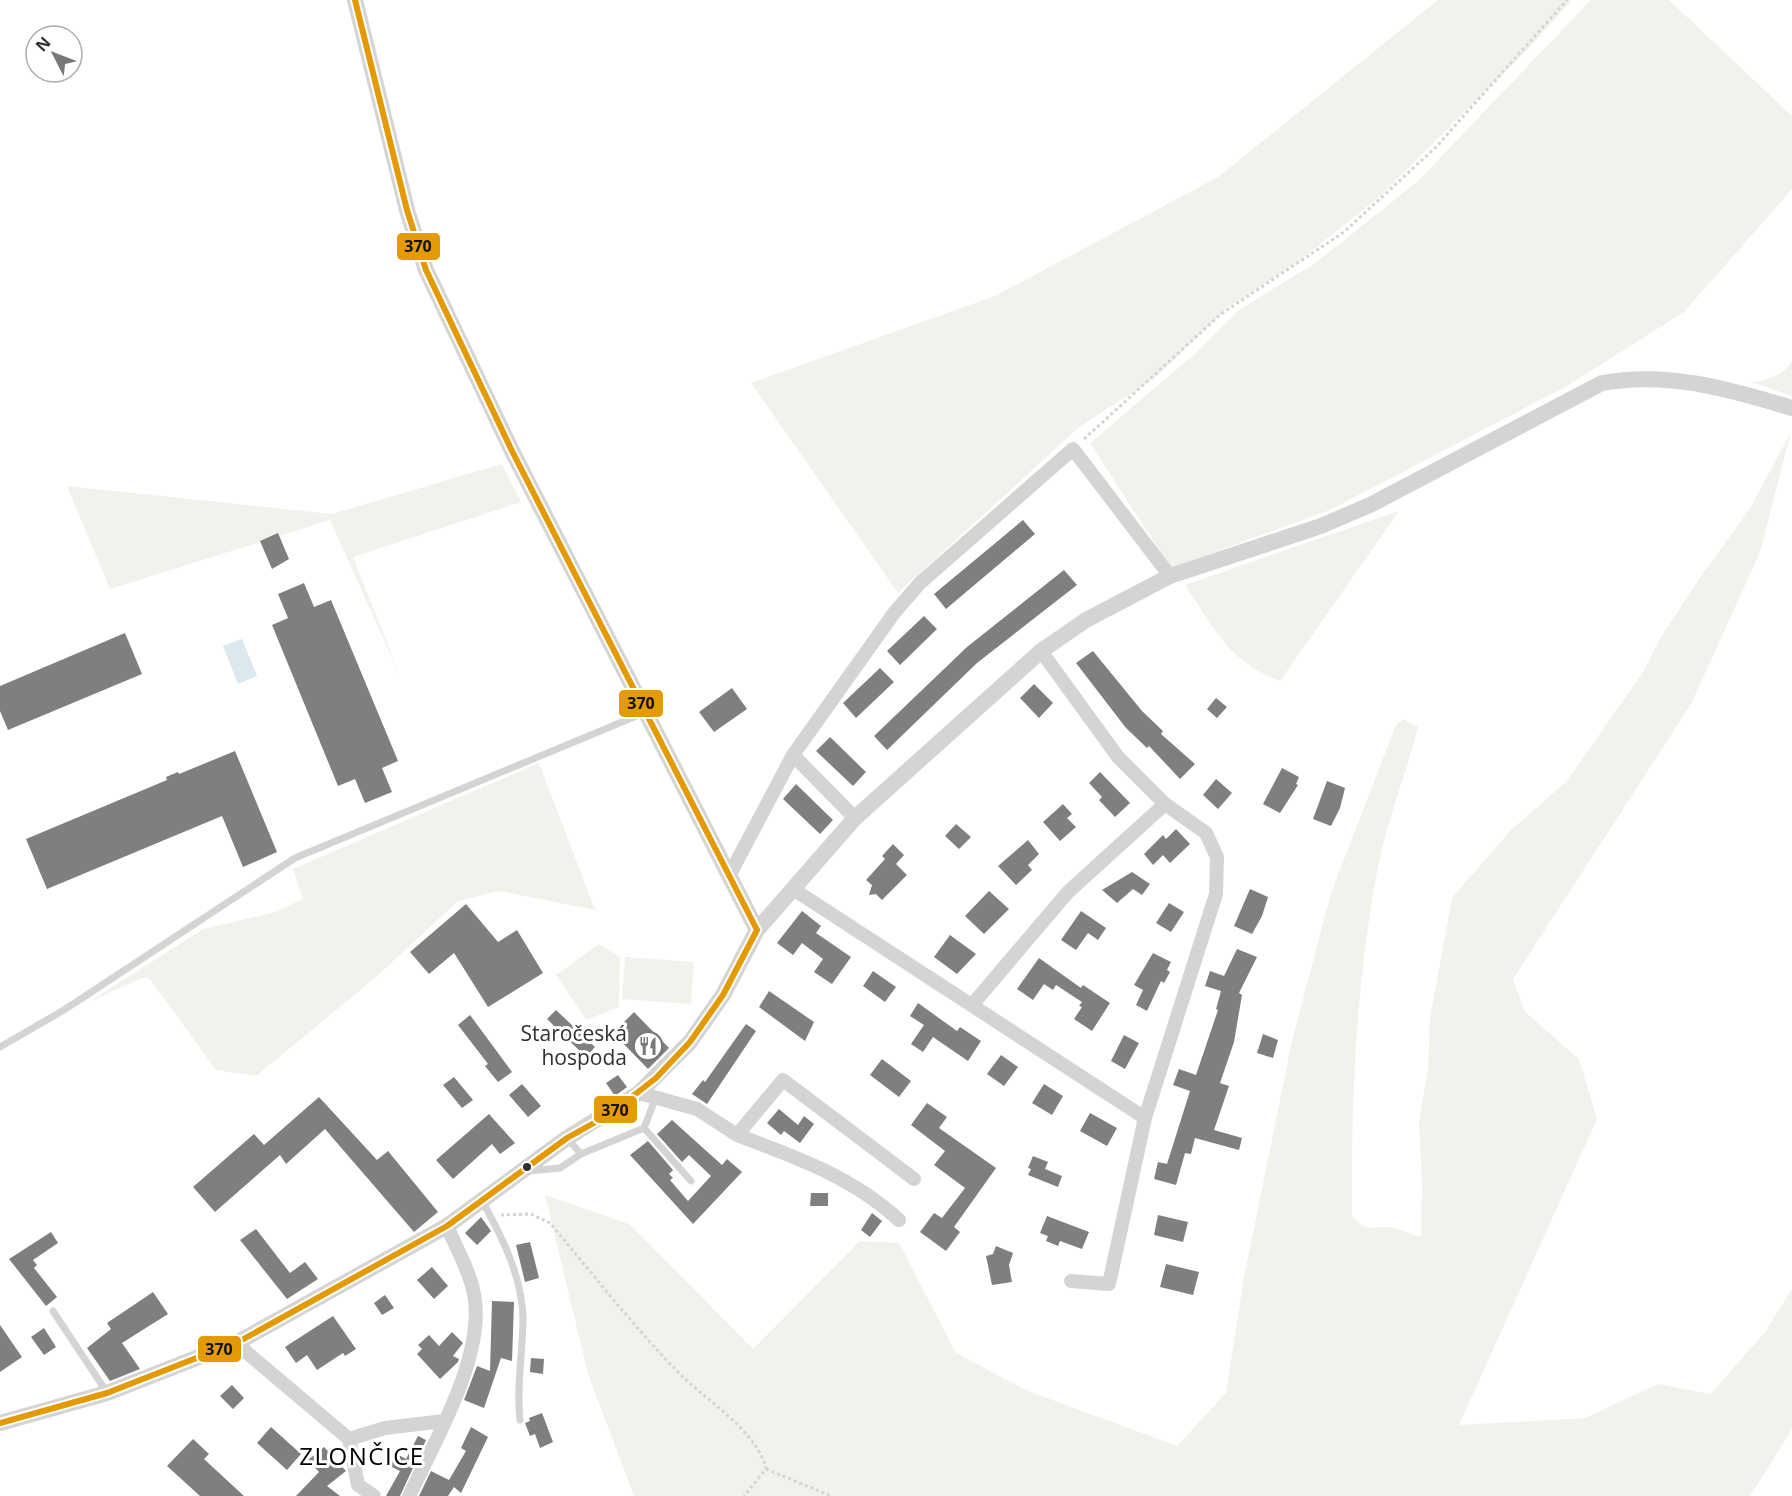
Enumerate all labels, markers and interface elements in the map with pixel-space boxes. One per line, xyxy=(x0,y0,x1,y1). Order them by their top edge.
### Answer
north arrow xyxy=(24,24,84,84)
text: N xyxy=(30,32,55,56)
line badge: 370 xyxy=(396,232,441,261)
text: 370 xyxy=(404,235,432,257)
line badge: 370 xyxy=(618,689,664,718)
text: 370 xyxy=(627,692,655,714)
place label: Staročeská hospoda xyxy=(521,1019,627,1071)
restaurant icon: Staročeská hospoda xyxy=(632,1030,664,1062)
line badge: 370 xyxy=(593,1095,638,1124)
text: 370 xyxy=(601,1099,629,1121)
unlabelled marker xyxy=(521,1161,533,1173)
line badge: 370 xyxy=(197,1335,242,1363)
text: 370 xyxy=(205,1338,233,1360)
district label: ZLONČICE xyxy=(299,1439,425,1472)

